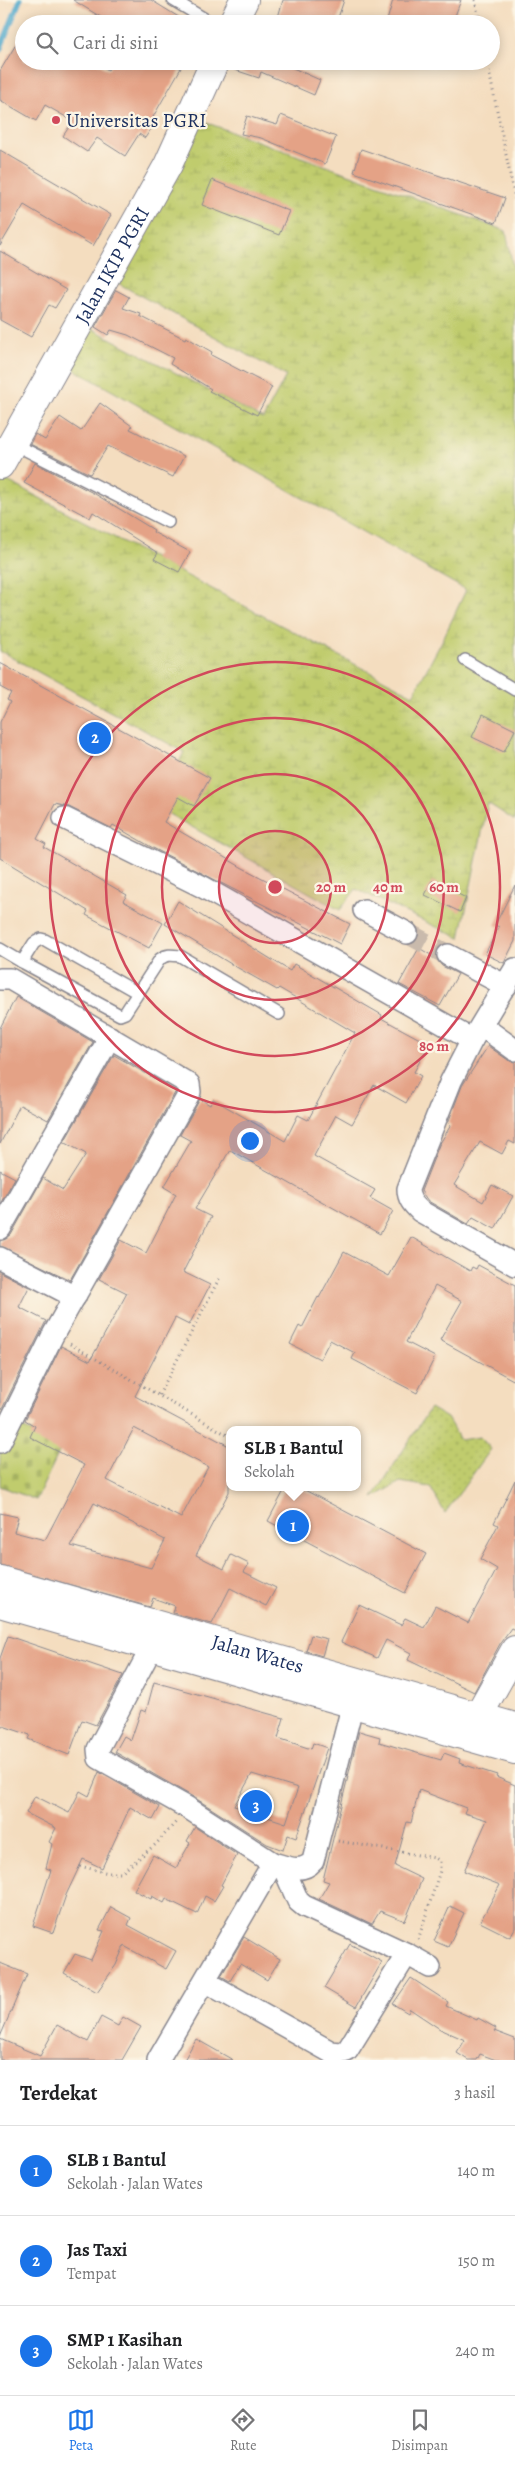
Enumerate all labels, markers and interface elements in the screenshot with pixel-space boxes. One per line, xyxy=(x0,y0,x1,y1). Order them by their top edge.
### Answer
search box xyxy=(15,15,500,70)
icon: search xyxy=(33,29,61,57)
text: Cari di sini xyxy=(73,30,158,56)
place label: Universitas PGRI xyxy=(66,107,206,134)
marker: Universitas PGRI xyxy=(50,114,62,126)
street label: Jalan IKIP PGRI xyxy=(68,202,156,329)
pin: 2 xyxy=(79,719,111,757)
text: 20 m xyxy=(316,877,346,897)
text: 40 m xyxy=(373,877,403,897)
text: 60 m xyxy=(429,877,459,897)
centre of rings xyxy=(266,878,284,896)
text: 80 m xyxy=(419,1036,449,1056)
your location xyxy=(237,1128,263,1154)
popup xyxy=(226,1426,361,1491)
text: SLB 1 Bantul xyxy=(244,1435,343,1461)
text: Sekolah xyxy=(244,1461,295,1483)
pin: 1 xyxy=(277,1507,309,1545)
street label: Jalan Wates xyxy=(209,1628,307,1680)
pin: 3 xyxy=(240,1787,272,1825)
text: Terdekat xyxy=(20,2079,98,2107)
text: 3 hasil xyxy=(454,2082,495,2104)
text: SLB 1 Bantul xyxy=(67,2147,166,2173)
text: 1 xyxy=(33,2160,39,2182)
text: 140 m xyxy=(457,2160,495,2182)
text: Sekolah · Jalan Wates xyxy=(67,2173,203,2195)
text: Jas Taxi xyxy=(67,2237,127,2263)
text: 2 xyxy=(32,2250,40,2272)
text: 150 m xyxy=(458,2250,495,2272)
text: Tempat xyxy=(67,2263,116,2285)
text: SMP 1 Kasihan xyxy=(67,2327,183,2353)
text: 3 xyxy=(33,2340,39,2362)
text: 240 m xyxy=(455,2340,495,2362)
text: Sekolah · Jalan Wates xyxy=(67,2353,203,2375)
tab: Peta xyxy=(67,2406,95,2455)
tab: Rute xyxy=(229,2406,257,2455)
tab: Disimpan xyxy=(391,2406,448,2455)

